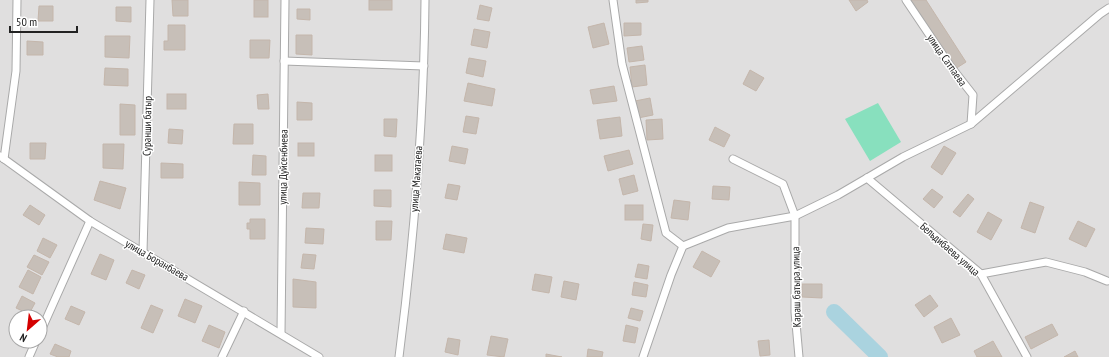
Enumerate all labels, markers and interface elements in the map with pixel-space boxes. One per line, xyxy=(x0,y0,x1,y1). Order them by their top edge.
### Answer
scale bar xyxy=(10,8,77,34)
text: 50 m xyxy=(16,14,37,29)
street label: улица Сатпаева xyxy=(924,31,970,89)
street label: Суранши батыр xyxy=(139,96,155,156)
street label: улица Дуйсенбиева xyxy=(275,129,291,205)
street label: улица Макатаева xyxy=(407,145,425,213)
street label: Бельдибаева улица xyxy=(917,219,983,279)
street label: улица Боранбаева xyxy=(123,236,191,284)
street label: Караш батыра улица xyxy=(788,247,804,327)
north arrow xyxy=(8,309,48,349)
text: N xyxy=(17,330,29,345)

